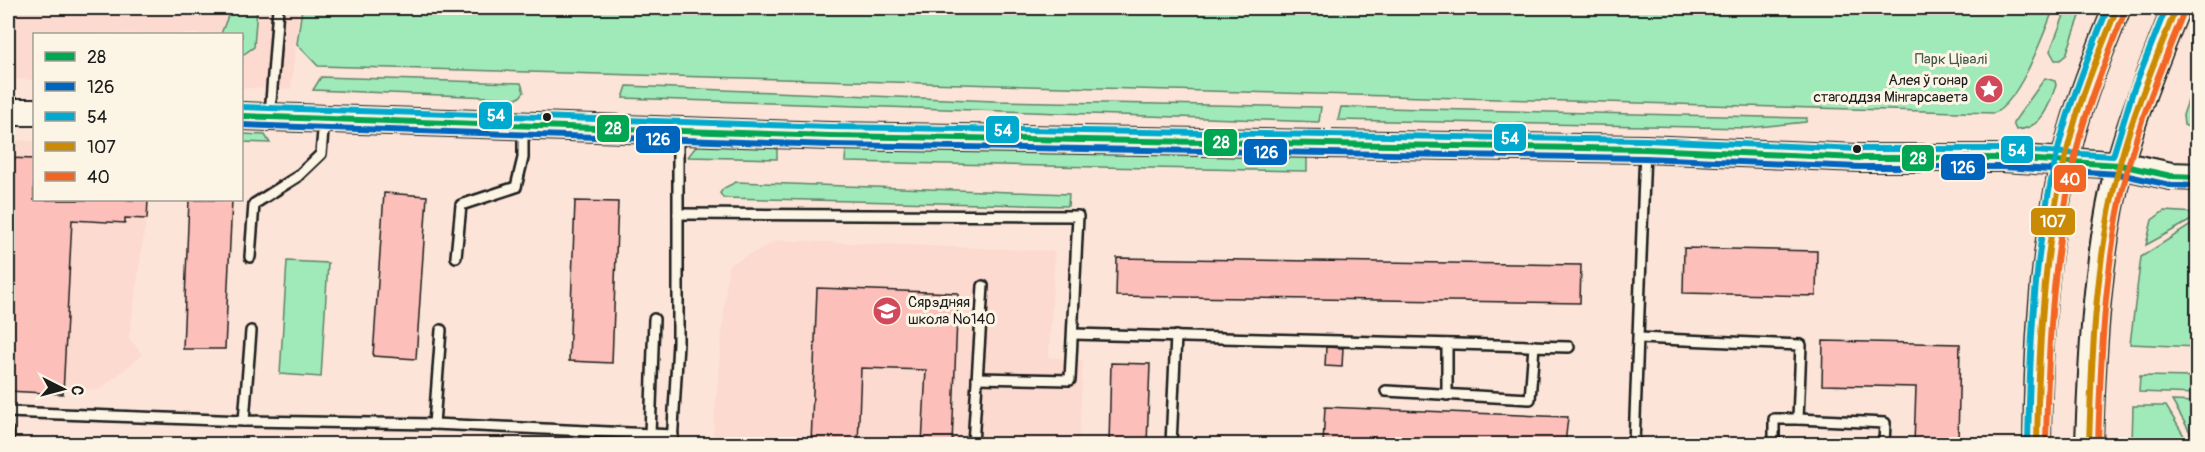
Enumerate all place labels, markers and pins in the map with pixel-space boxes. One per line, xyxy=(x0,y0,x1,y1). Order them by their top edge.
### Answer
place label: Алея ў гонар стагоддзя Мінгарсавета xyxy=(1813,71,1968,107)
place icon: Алея ў гонар стагоддзя Мінгарсавета xyxy=(1973,73,2005,105)
unlabelled marker xyxy=(541,111,553,123)
unlabelled marker xyxy=(1851,143,1863,155)
place label: Сярэдняя школа №140 xyxy=(908,293,996,329)
school or university icon: Сярэдняя школа №140 xyxy=(871,295,903,327)

